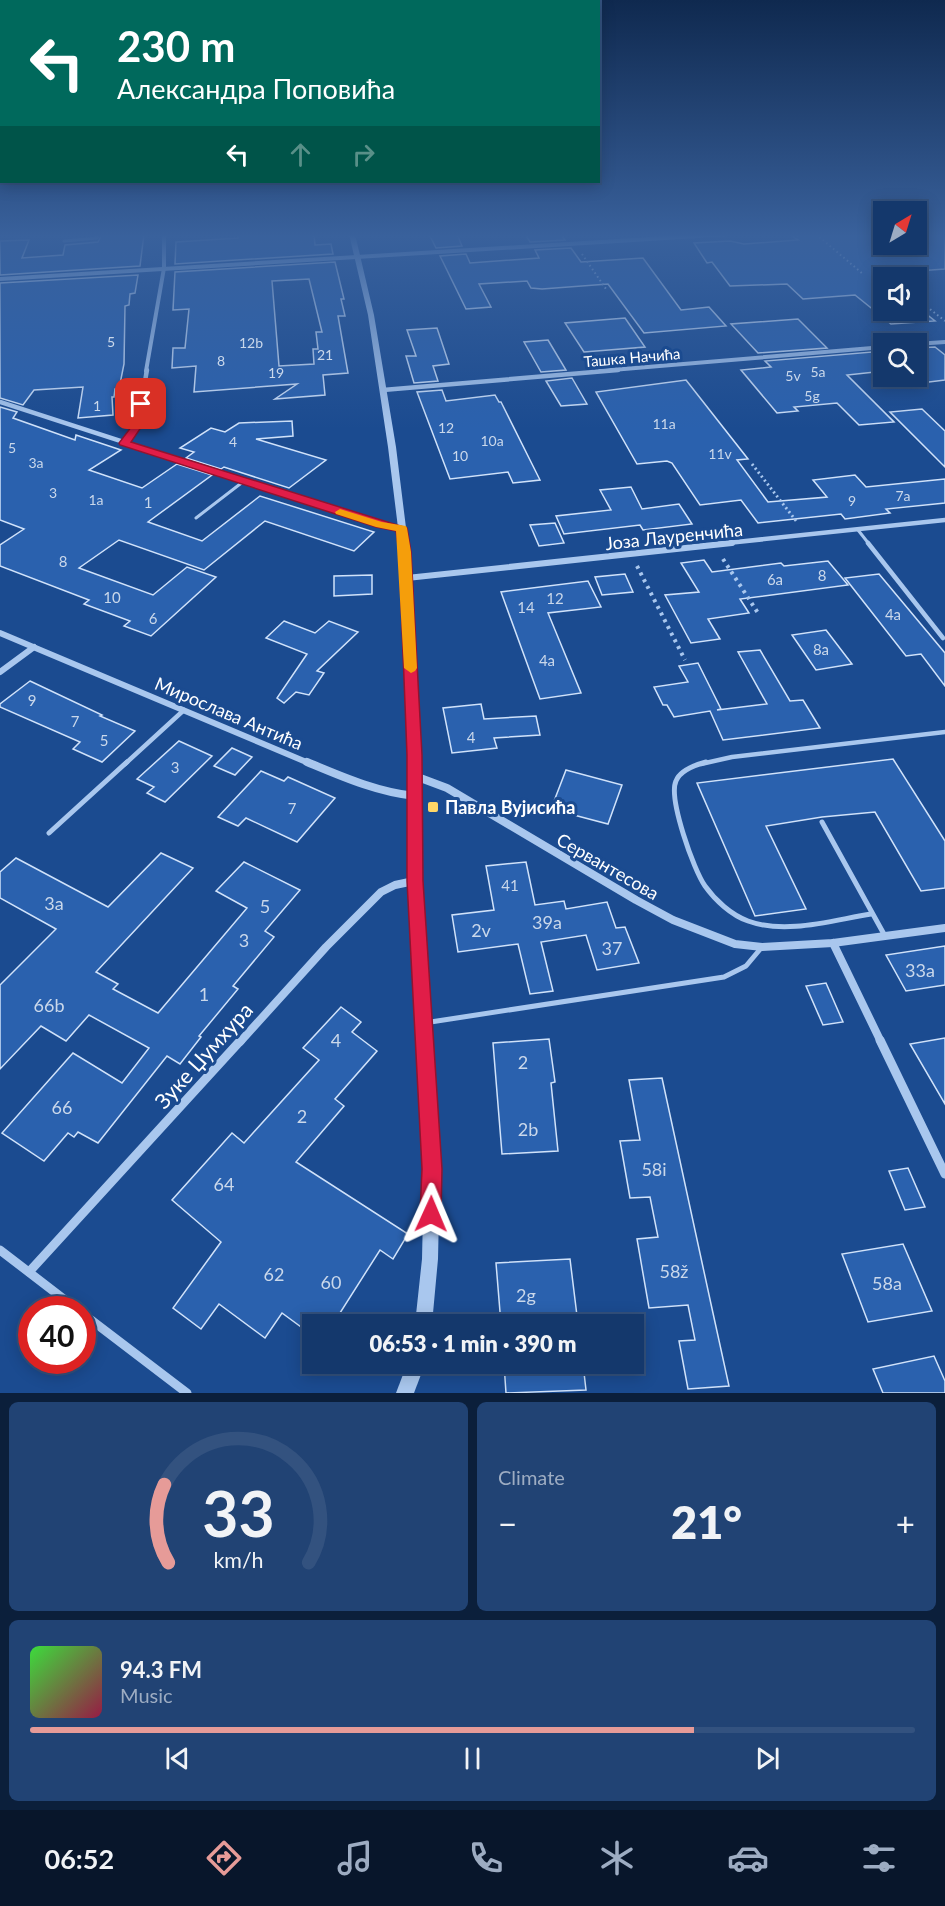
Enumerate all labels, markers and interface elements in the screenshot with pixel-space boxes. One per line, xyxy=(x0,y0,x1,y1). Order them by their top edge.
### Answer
text: 230 m xyxy=(117,21,235,71)
icon: left xyxy=(18,24,96,102)
text: Александра Поповића xyxy=(117,72,395,105)
icon: left xyxy=(221,138,254,171)
icon: ahead xyxy=(284,138,317,171)
icon: right xyxy=(347,138,380,171)
north arrow xyxy=(873,201,927,255)
map controls xyxy=(873,201,927,387)
button: sound xyxy=(873,267,927,321)
house number: 5 xyxy=(107,333,115,350)
button: search xyxy=(873,333,927,387)
house number: 12b xyxy=(239,334,263,351)
street label: Ташка Начића xyxy=(583,344,681,370)
house number: 21 xyxy=(317,346,333,363)
house number: 8 xyxy=(217,352,225,369)
house number: 5a xyxy=(810,363,826,380)
house number: 19 xyxy=(268,364,284,381)
house number: 5v xyxy=(785,367,801,384)
pin xyxy=(115,378,166,429)
icon: arrive xyxy=(124,387,157,420)
house number: 5g xyxy=(804,387,820,404)
house number: 1 xyxy=(93,397,101,414)
house number: 11a xyxy=(652,415,676,432)
house number: 12 xyxy=(438,419,454,436)
house number: 10a xyxy=(480,432,504,449)
house number: 4 xyxy=(229,433,237,450)
house number: 5 xyxy=(8,439,16,456)
house number: 11v xyxy=(708,445,733,462)
house number: 10 xyxy=(452,447,468,464)
house number: 3a xyxy=(28,454,44,471)
house number: 3 xyxy=(49,484,57,501)
house number: 7a xyxy=(895,487,911,504)
house number: 1a xyxy=(88,491,104,508)
house number: 9 xyxy=(848,492,856,509)
house number: 1 xyxy=(144,493,152,511)
street label: Јоза Лауренчића xyxy=(604,518,744,554)
house number: 8 xyxy=(59,552,67,570)
house number: 8 xyxy=(818,566,826,584)
house number: 6a xyxy=(767,570,783,588)
house number: 10 xyxy=(103,588,121,606)
house number: 12 xyxy=(546,589,564,607)
house number: 14 xyxy=(517,598,535,616)
house number: 4a xyxy=(885,605,901,623)
house number: 6 xyxy=(149,609,158,627)
house number: 8a xyxy=(813,640,829,658)
house number: 4a xyxy=(539,651,555,669)
street label: Мирослава Антића xyxy=(152,672,306,754)
house number: 9 xyxy=(28,691,36,709)
house number: 7 xyxy=(71,712,80,730)
house number: 4 xyxy=(467,728,476,746)
house number: 5 xyxy=(100,731,108,749)
house number: 3 xyxy=(171,758,179,776)
place label: Павла Вујисића xyxy=(445,796,575,818)
house number: 7 xyxy=(288,799,297,817)
marker: Павла Вујисића xyxy=(426,800,440,814)
street label: Сервантесова xyxy=(553,828,663,904)
house number: 41 xyxy=(501,876,519,894)
house number: 3a xyxy=(44,892,64,914)
house number: 5 xyxy=(260,895,270,917)
house number: 39a xyxy=(532,911,562,933)
house number: 2v xyxy=(471,919,492,941)
house number: 3 xyxy=(239,929,249,951)
house number: 37 xyxy=(602,937,622,959)
house number: 33a xyxy=(905,959,935,981)
house number: 1 xyxy=(199,983,209,1005)
house number: 66b xyxy=(34,994,64,1016)
street label: Зуке Џумхура xyxy=(149,997,257,1113)
house number: 4 xyxy=(331,1029,341,1051)
house number: 2 xyxy=(518,1051,528,1073)
house number: 66 xyxy=(52,1096,72,1118)
house number: 2 xyxy=(297,1105,307,1127)
house number: 2b xyxy=(518,1118,538,1140)
house number: 58i xyxy=(641,1158,667,1180)
house number: 64 xyxy=(214,1173,234,1195)
position arrow xyxy=(399,1182,463,1246)
house number: 58ž xyxy=(659,1260,689,1282)
house number: 62 xyxy=(264,1263,284,1285)
house number: 60 xyxy=(321,1271,341,1293)
house number: 58a xyxy=(872,1272,902,1294)
house number: 2g xyxy=(516,1284,536,1306)
speed limit sign: 40 xyxy=(18,1296,96,1374)
text: 06:53 · 1 min · 390 m xyxy=(370,1330,576,1357)
text: Climate xyxy=(498,1465,565,1489)
text: 33 xyxy=(202,1475,275,1550)
text: 21° xyxy=(671,1495,742,1549)
text: − xyxy=(498,1503,517,1543)
text: + xyxy=(896,1503,915,1543)
text: km/h xyxy=(213,1548,264,1574)
text: 94.3 FM xyxy=(120,1656,202,1683)
text: Music xyxy=(120,1683,173,1707)
icon: previous xyxy=(161,1742,194,1775)
icon: pause xyxy=(456,1742,489,1775)
icon: next xyxy=(751,1742,784,1775)
icon: directions xyxy=(203,1837,245,1879)
icon: music xyxy=(334,1837,376,1879)
icon: phone xyxy=(465,1837,507,1879)
icon: climate xyxy=(596,1837,638,1879)
icon: car xyxy=(727,1837,769,1879)
icon: filters xyxy=(858,1837,900,1879)
text: 06:52 xyxy=(45,1842,114,1875)

